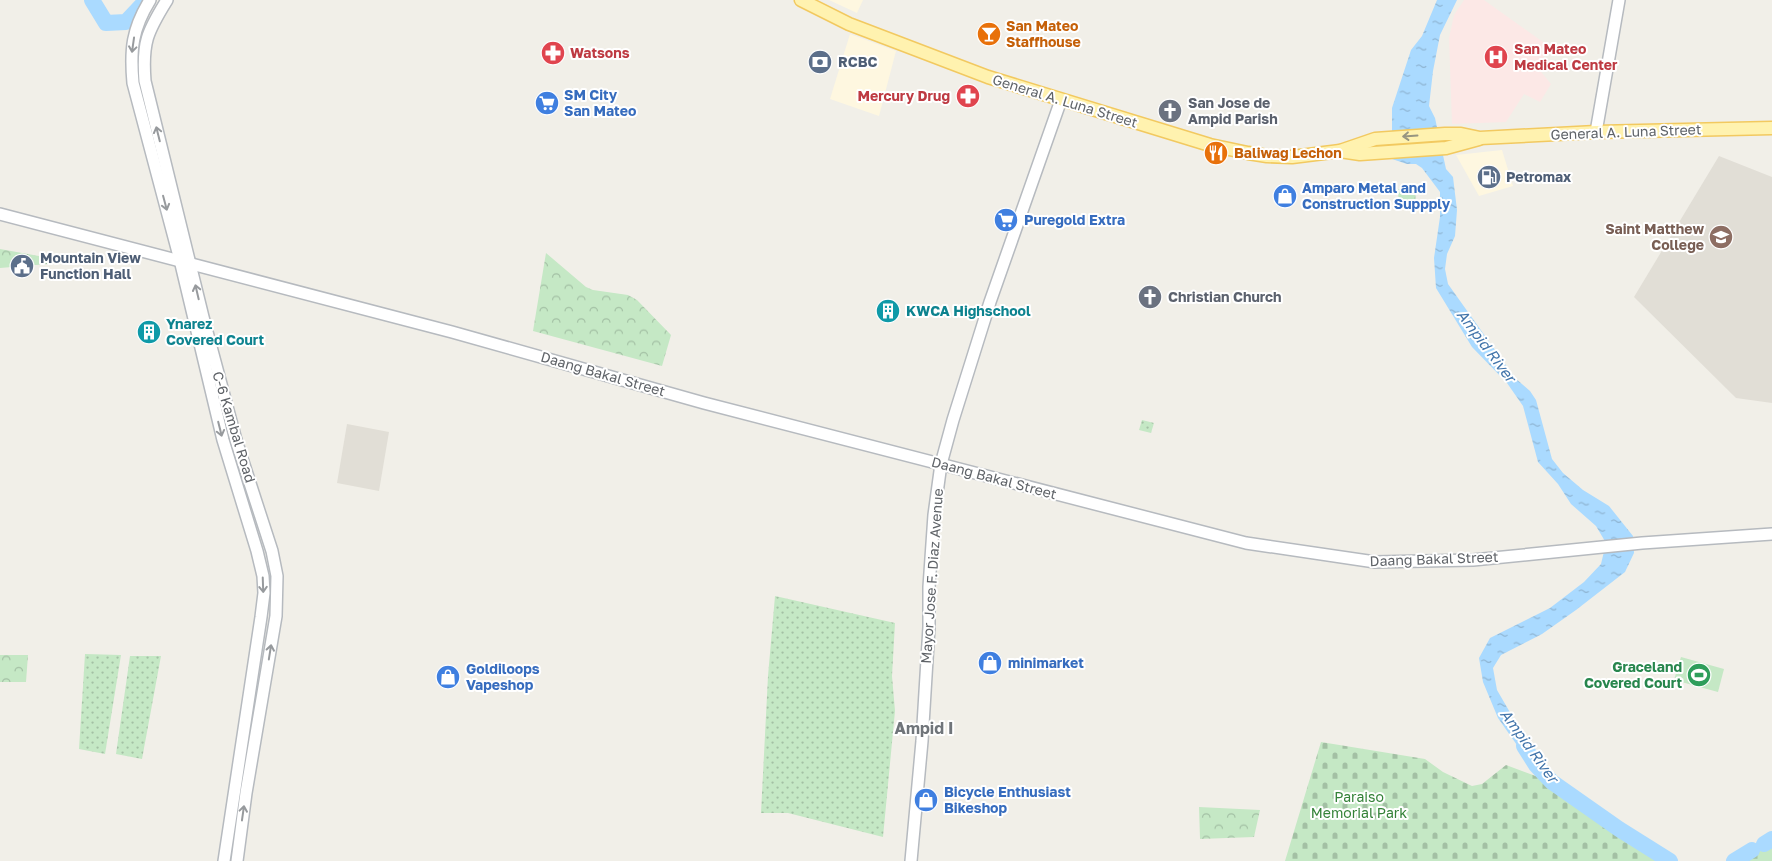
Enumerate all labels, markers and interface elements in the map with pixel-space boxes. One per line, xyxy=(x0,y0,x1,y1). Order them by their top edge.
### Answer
place label: San Mateo Staffhouse xyxy=(1006,17,1081,50)
bar icon: San Mateo Staffhouse xyxy=(976,21,1002,47)
one-way arrow xyxy=(127,36,137,52)
pharmacy icon: Watsons xyxy=(540,40,566,66)
place label: San Mateo Medical Center xyxy=(1514,40,1618,73)
place label: Watsons xyxy=(570,44,630,61)
hospital icon: San Mateo Medical Center xyxy=(1483,44,1509,70)
bank icon: RCBC xyxy=(807,49,833,75)
place label: RCBC xyxy=(838,53,877,70)
street label: General A. Luna Street xyxy=(991,70,1140,131)
pharmacy icon: Mercury Drug xyxy=(955,83,981,109)
place label: SM City San Mateo xyxy=(564,86,636,119)
place label: Mercury Drug xyxy=(858,87,950,104)
supermarket icon: SM City San Mateo xyxy=(534,90,560,116)
place label: San Jose de Ampid Parish xyxy=(1188,94,1278,127)
church icon: San Jose de Ampid Parish xyxy=(1157,98,1183,124)
street label: General A. Luna Street xyxy=(1550,120,1702,143)
one-way arrow xyxy=(153,127,162,143)
one-way arrow xyxy=(1403,131,1419,141)
restaurant icon: Baliwag Lechon xyxy=(1203,140,1229,166)
place label: Baliwag Lechon xyxy=(1234,144,1342,161)
fuel station icon: Petromax xyxy=(1476,164,1502,190)
place label: Petromax xyxy=(1506,168,1571,185)
place label: Amparo Metal and Construction Suppply xyxy=(1302,179,1451,212)
shop icon: Amparo Metal and Construction Suppply xyxy=(1272,183,1298,209)
one-way arrow xyxy=(161,194,170,210)
supermarket icon: Puregold Extra xyxy=(993,207,1019,233)
place label: Puregold Extra xyxy=(1024,211,1125,228)
place label: Saint Matthew College xyxy=(1605,220,1704,253)
school or university icon: Saint Matthew College xyxy=(1708,224,1734,250)
place label: Mountain View Function Hall xyxy=(40,249,141,282)
public building icon: Mountain View Function Hall xyxy=(9,253,35,279)
one-way arrow xyxy=(192,284,201,300)
church icon: Christian Church xyxy=(1137,284,1163,310)
place label: Christian Church xyxy=(1168,288,1282,305)
building icon: KWCA Highschool xyxy=(875,298,901,324)
place label: KWCA Highschool xyxy=(906,302,1031,319)
water label: Ampid River xyxy=(1454,305,1521,387)
place label: Ynarez Covered Court xyxy=(166,315,264,348)
building icon: Ynarez Covered Court xyxy=(136,319,162,345)
street label: Daang Bakal Street xyxy=(539,348,667,399)
street label: C-6 Kambal Road xyxy=(209,369,259,485)
one-way arrow xyxy=(216,420,225,436)
street label: Daang Bakal Street xyxy=(930,453,1059,502)
street label: Mayor Jose F. Diaz Avenue xyxy=(917,488,946,664)
street label: Daang Bakal Street xyxy=(1369,548,1499,569)
one-way arrow xyxy=(259,577,268,593)
one-way arrow xyxy=(265,645,275,661)
shop icon: minimarket xyxy=(977,650,1003,676)
place label: minimarket xyxy=(1008,654,1084,671)
place label: Graceland Covered Court xyxy=(1584,658,1682,691)
place label: Goldiloops Vapeshop xyxy=(466,660,540,693)
sports icon: Graceland Covered Court xyxy=(1686,662,1712,688)
shop icon: Goldiloops Vapeshop xyxy=(435,664,461,690)
water label: Ampid River xyxy=(1497,705,1564,787)
district label: Ampid I xyxy=(895,718,953,738)
place label: Bicycle Enthusiast Bikeshop xyxy=(944,783,1071,816)
shop icon: Bicycle Enthusiast Bikeshop xyxy=(913,787,939,813)
park label: Paraiso Memorial Park xyxy=(1311,788,1407,821)
one-way arrow xyxy=(238,805,248,821)

